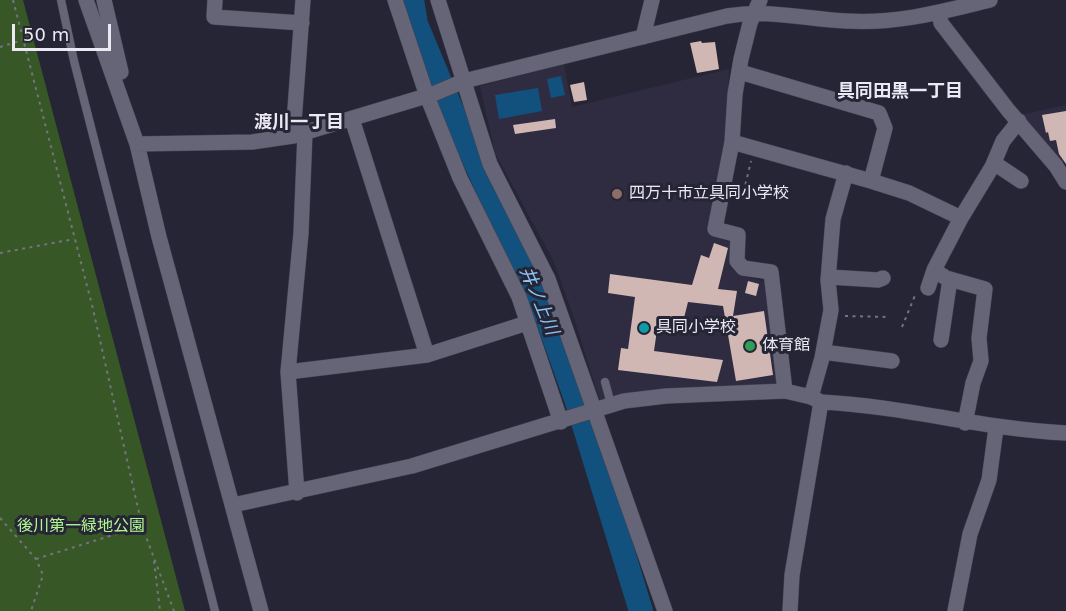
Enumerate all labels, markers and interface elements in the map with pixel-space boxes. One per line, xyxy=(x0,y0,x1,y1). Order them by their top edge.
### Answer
scale bar xyxy=(15,12,114,50)
text: 50 m xyxy=(23,24,69,45)
district label: 具同田黒一丁目 xyxy=(837,81,963,103)
district label: 渡川一丁目 xyxy=(254,112,344,134)
place label: 四万十市立具同小学校 xyxy=(629,184,789,204)
marker: 四万十市立具同小学校 xyxy=(610,187,624,201)
water label: 井ノ上川 xyxy=(514,264,562,338)
place label: 具同小学校 xyxy=(656,318,736,338)
marker: 具同小学校 xyxy=(637,321,651,335)
place label: 体育館 xyxy=(762,336,810,356)
marker: 体育館 xyxy=(743,339,757,353)
park label: 後川第一緑地公園 xyxy=(17,517,145,537)

